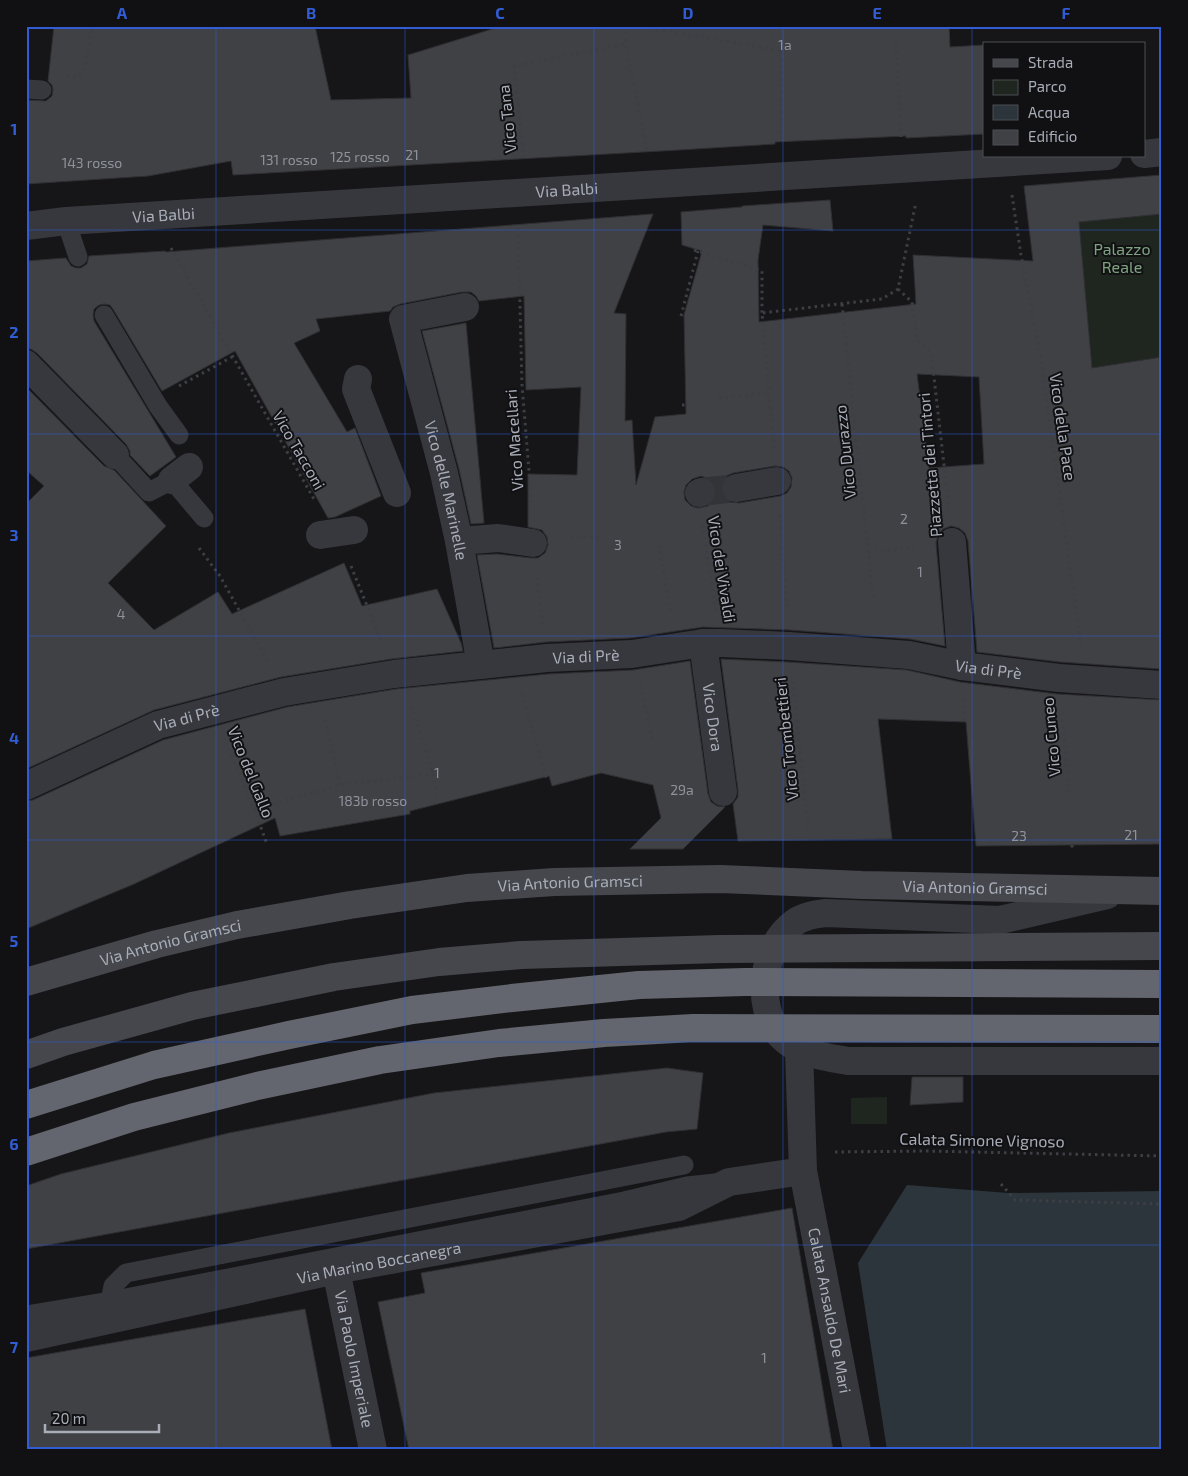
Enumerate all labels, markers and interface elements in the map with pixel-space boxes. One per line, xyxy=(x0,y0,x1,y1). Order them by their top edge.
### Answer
text: A xyxy=(117,3,128,22)
text: B xyxy=(306,3,316,22)
text: C xyxy=(495,3,505,22)
text: D xyxy=(683,3,694,22)
text: E xyxy=(872,3,882,22)
text: F xyxy=(1062,3,1071,22)
house number: 1a xyxy=(778,36,792,53)
legend xyxy=(983,42,1146,158)
text: Strada xyxy=(1028,53,1073,71)
text: Parco xyxy=(1028,77,1067,95)
street label: Vico Tana xyxy=(493,84,520,154)
text: Acqua xyxy=(1028,103,1070,121)
text: 1 xyxy=(11,119,17,138)
text: Edificio xyxy=(1028,127,1077,145)
house number: 21 xyxy=(405,146,419,163)
house number: 125 rosso xyxy=(330,148,390,165)
house number: 131 rosso xyxy=(260,151,318,168)
house number: 143 rosso xyxy=(62,154,122,171)
street label: Via Balbi xyxy=(535,178,599,201)
street label: Via Balbi xyxy=(132,203,195,226)
park label: Palazzo Reale xyxy=(1093,239,1151,276)
text: 2 xyxy=(9,322,19,341)
street label: Vico della Pace xyxy=(1047,372,1080,482)
street label: Vico Macellari xyxy=(500,389,527,491)
street label: Piazzetta dei Tintori xyxy=(914,392,945,538)
street label: Vico Durazzo xyxy=(830,404,859,500)
street label: Vico Tacconi xyxy=(269,407,330,493)
street label: Vico delle Marinelle xyxy=(421,418,472,562)
house number: 2 xyxy=(900,510,908,527)
street label: Vico dei Vivaldi xyxy=(705,514,740,624)
text: 3 xyxy=(9,525,19,544)
house number: 3 xyxy=(614,536,622,553)
house number: 1 xyxy=(917,563,923,580)
house number: 4 xyxy=(117,605,125,622)
street label: Via di Prè xyxy=(552,645,620,667)
street label: Via di Prè xyxy=(953,655,1023,682)
street label: Vico Trombettieri xyxy=(770,677,801,802)
street label: Vico Dora xyxy=(699,682,727,753)
street label: Vico Cuneo xyxy=(1038,697,1063,777)
street label: Via di Prè xyxy=(152,699,221,735)
street label: Vico del Gallo xyxy=(224,723,278,820)
text: 4 xyxy=(9,728,19,747)
house number: 1 xyxy=(434,764,440,781)
house number: 29a xyxy=(670,781,694,798)
house number: 183b rosso xyxy=(339,792,407,809)
house number: 21 xyxy=(1124,826,1138,843)
house number: 23 xyxy=(1011,827,1027,844)
street label: Via Antonio Gramsci xyxy=(497,870,643,895)
street label: Via Antonio Gramsci xyxy=(902,876,1048,898)
street label: Via Antonio Gramsci xyxy=(97,914,243,969)
text: 5 xyxy=(10,931,19,950)
street label: Calata Simone Vignoso xyxy=(899,1129,1065,1150)
text: 6 xyxy=(9,1134,19,1153)
street label: Calata Ansaldo De Mari xyxy=(805,1226,856,1395)
street label: Via Marino Boccanegra xyxy=(295,1237,463,1287)
street label: Via Paolo Imperiale xyxy=(331,1289,378,1429)
text: 7 xyxy=(10,1337,19,1356)
house number: 1 xyxy=(761,1349,767,1366)
scale bar xyxy=(45,1401,159,1433)
text: 20 m xyxy=(52,1409,86,1427)

